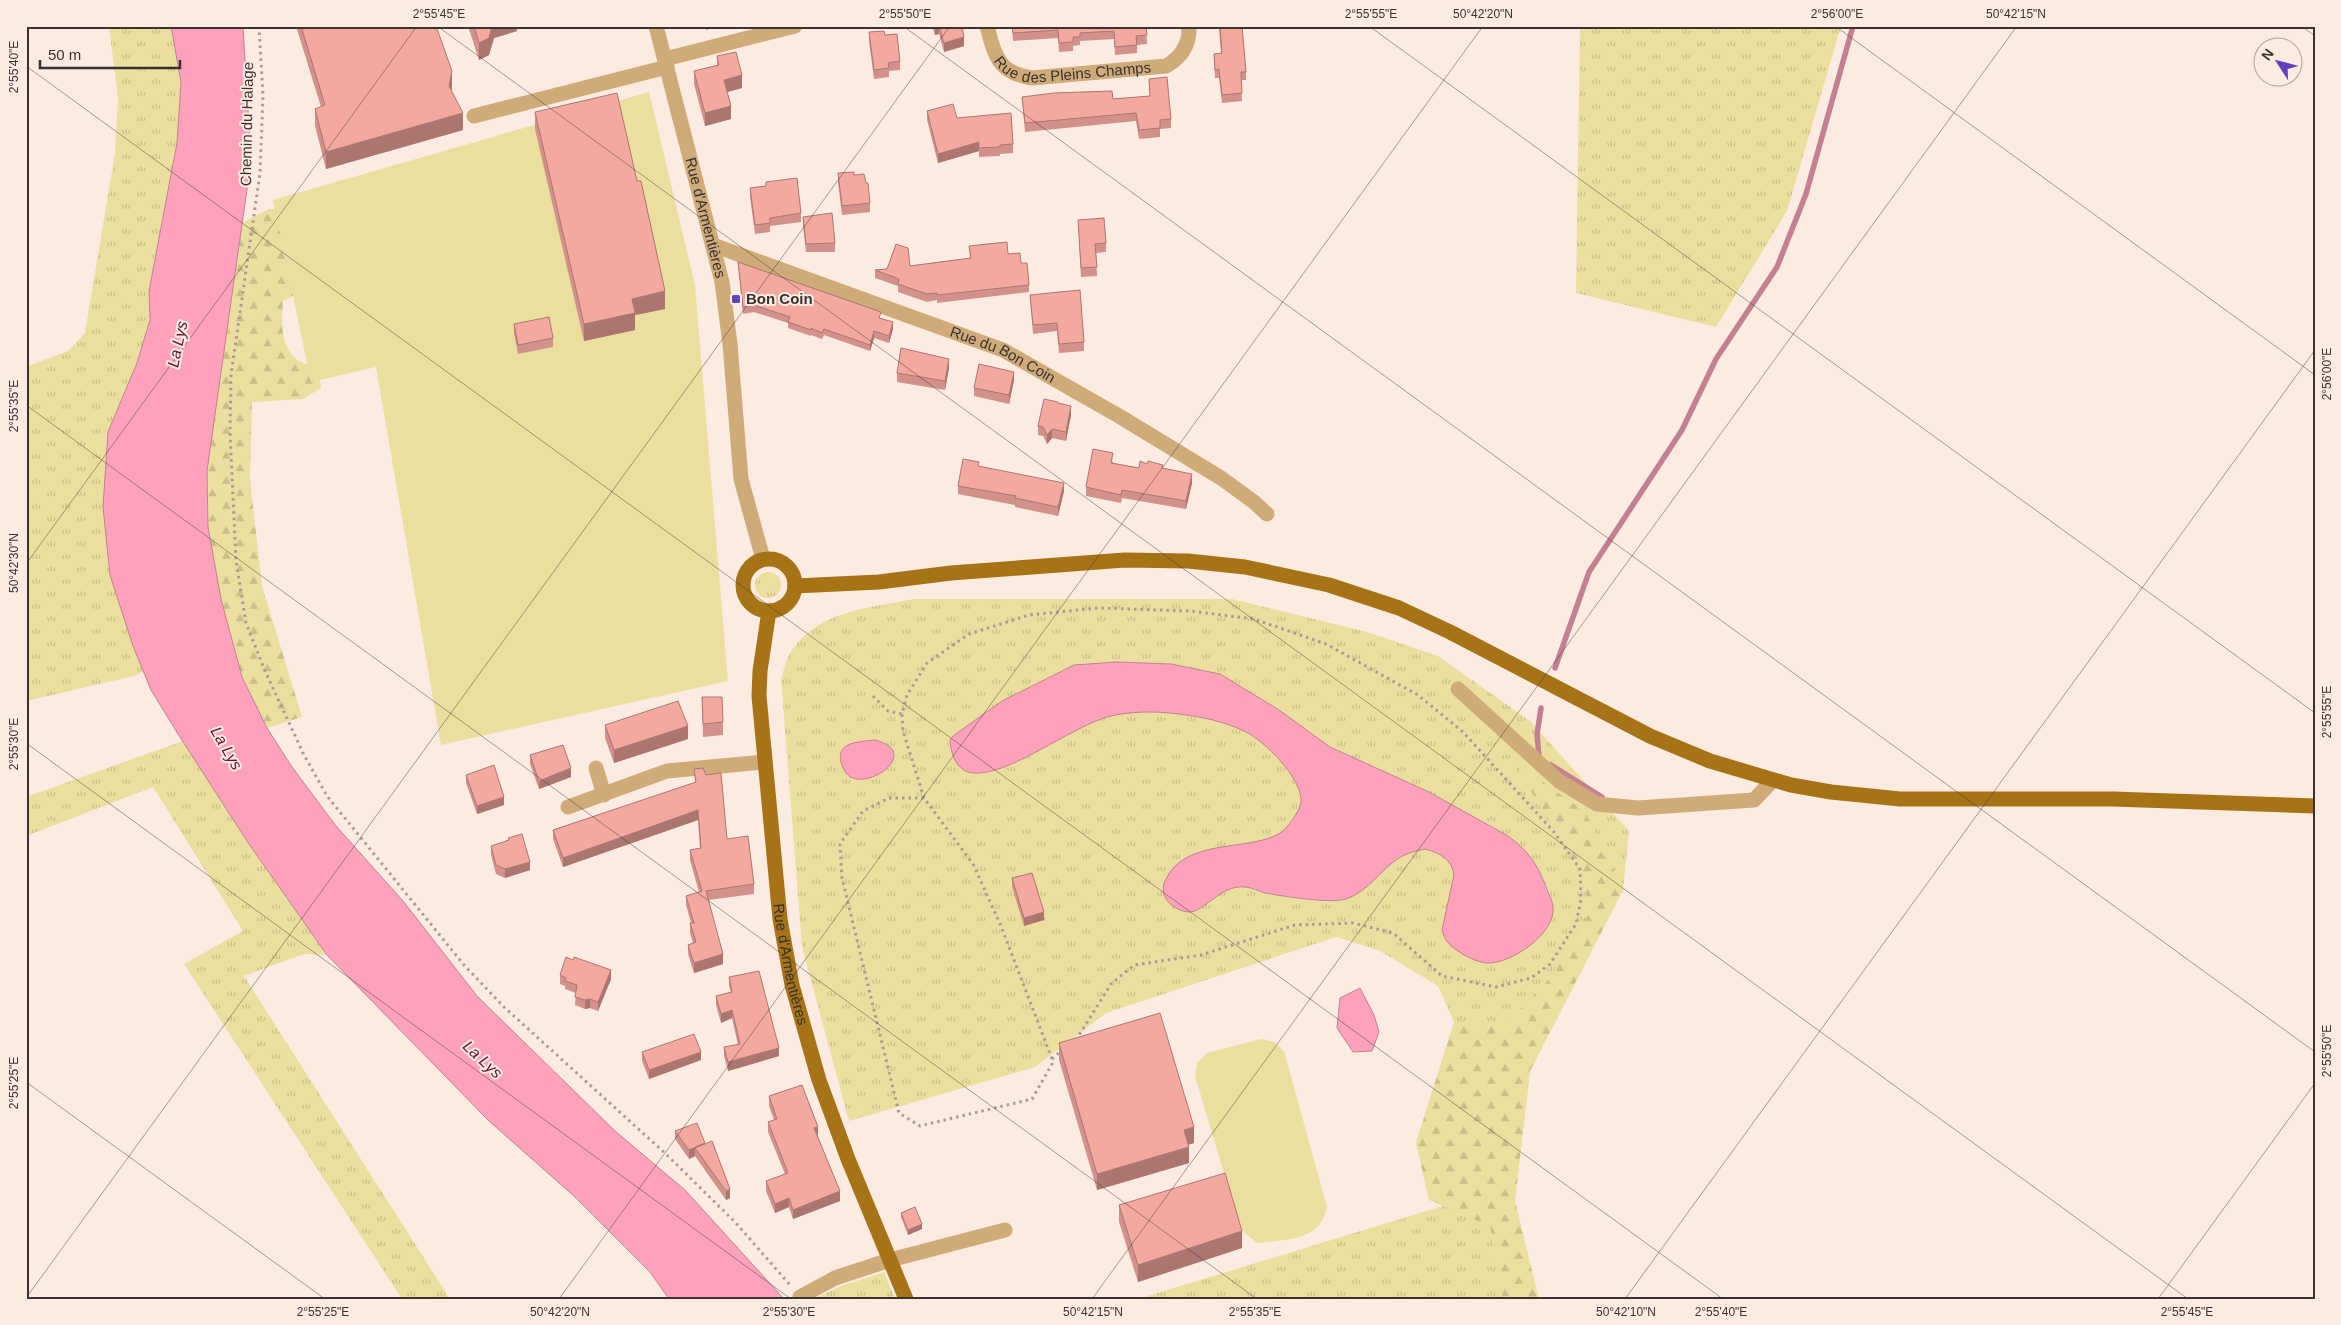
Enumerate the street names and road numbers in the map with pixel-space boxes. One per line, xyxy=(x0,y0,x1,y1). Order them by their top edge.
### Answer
street label: Rue des Pleins Champs xyxy=(991,53,1152,86)
street label: Chemin du Halage xyxy=(237,62,256,186)
street label: Rue d'Armentières xyxy=(682,156,730,280)
street label: Rue du Bon Coin xyxy=(948,323,1058,386)
street label: Rue d'Armentières xyxy=(771,903,812,1027)

